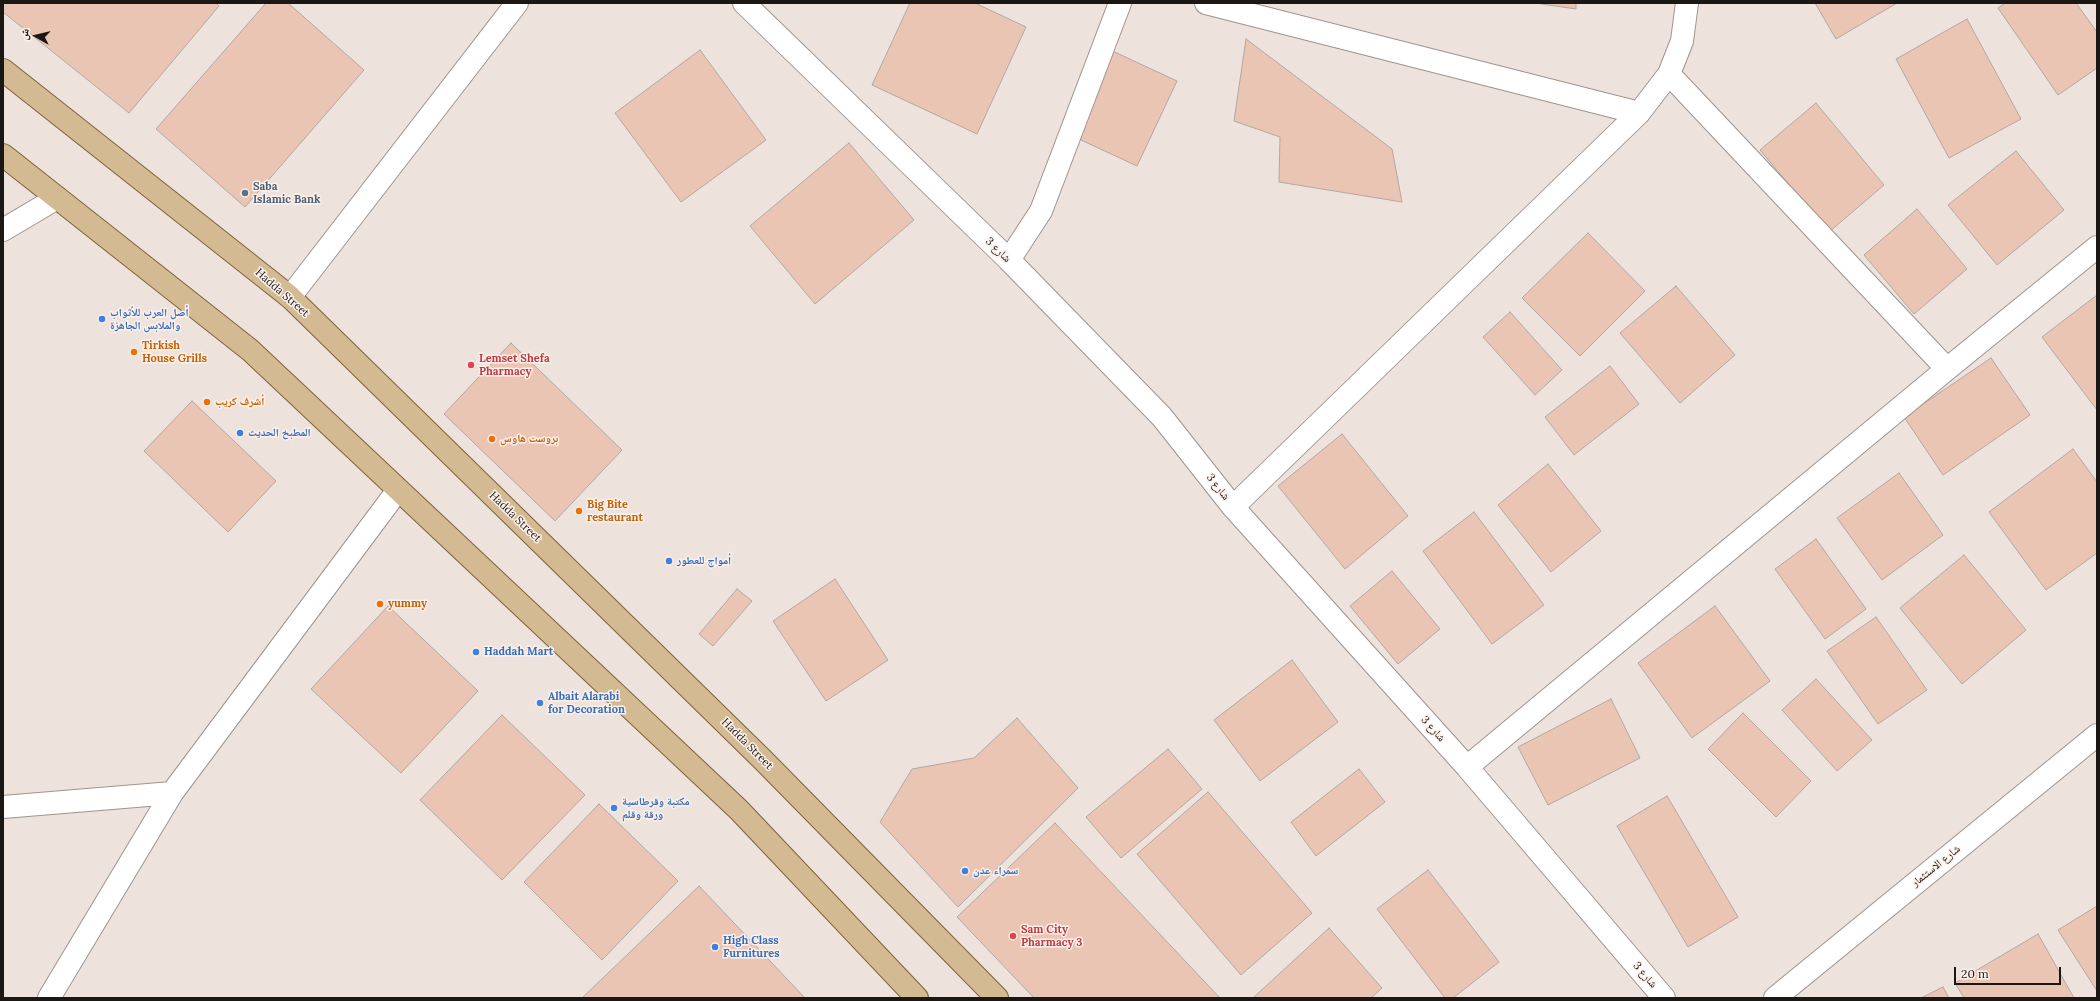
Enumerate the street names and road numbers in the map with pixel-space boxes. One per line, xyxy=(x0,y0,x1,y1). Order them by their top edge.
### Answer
street label: شارع 3 xyxy=(983,235,1013,265)
street label: Hadda Street xyxy=(252,266,312,320)
street label: شارع 3 xyxy=(1204,471,1232,503)
street label: Hadda Street xyxy=(486,489,544,545)
street label: شارع 3 xyxy=(1418,713,1448,745)
street label: Hadda Street xyxy=(719,716,775,772)
street label: شارع الاستثمار xyxy=(1909,842,1963,890)
street label: شارع 3 xyxy=(1630,959,1660,991)

